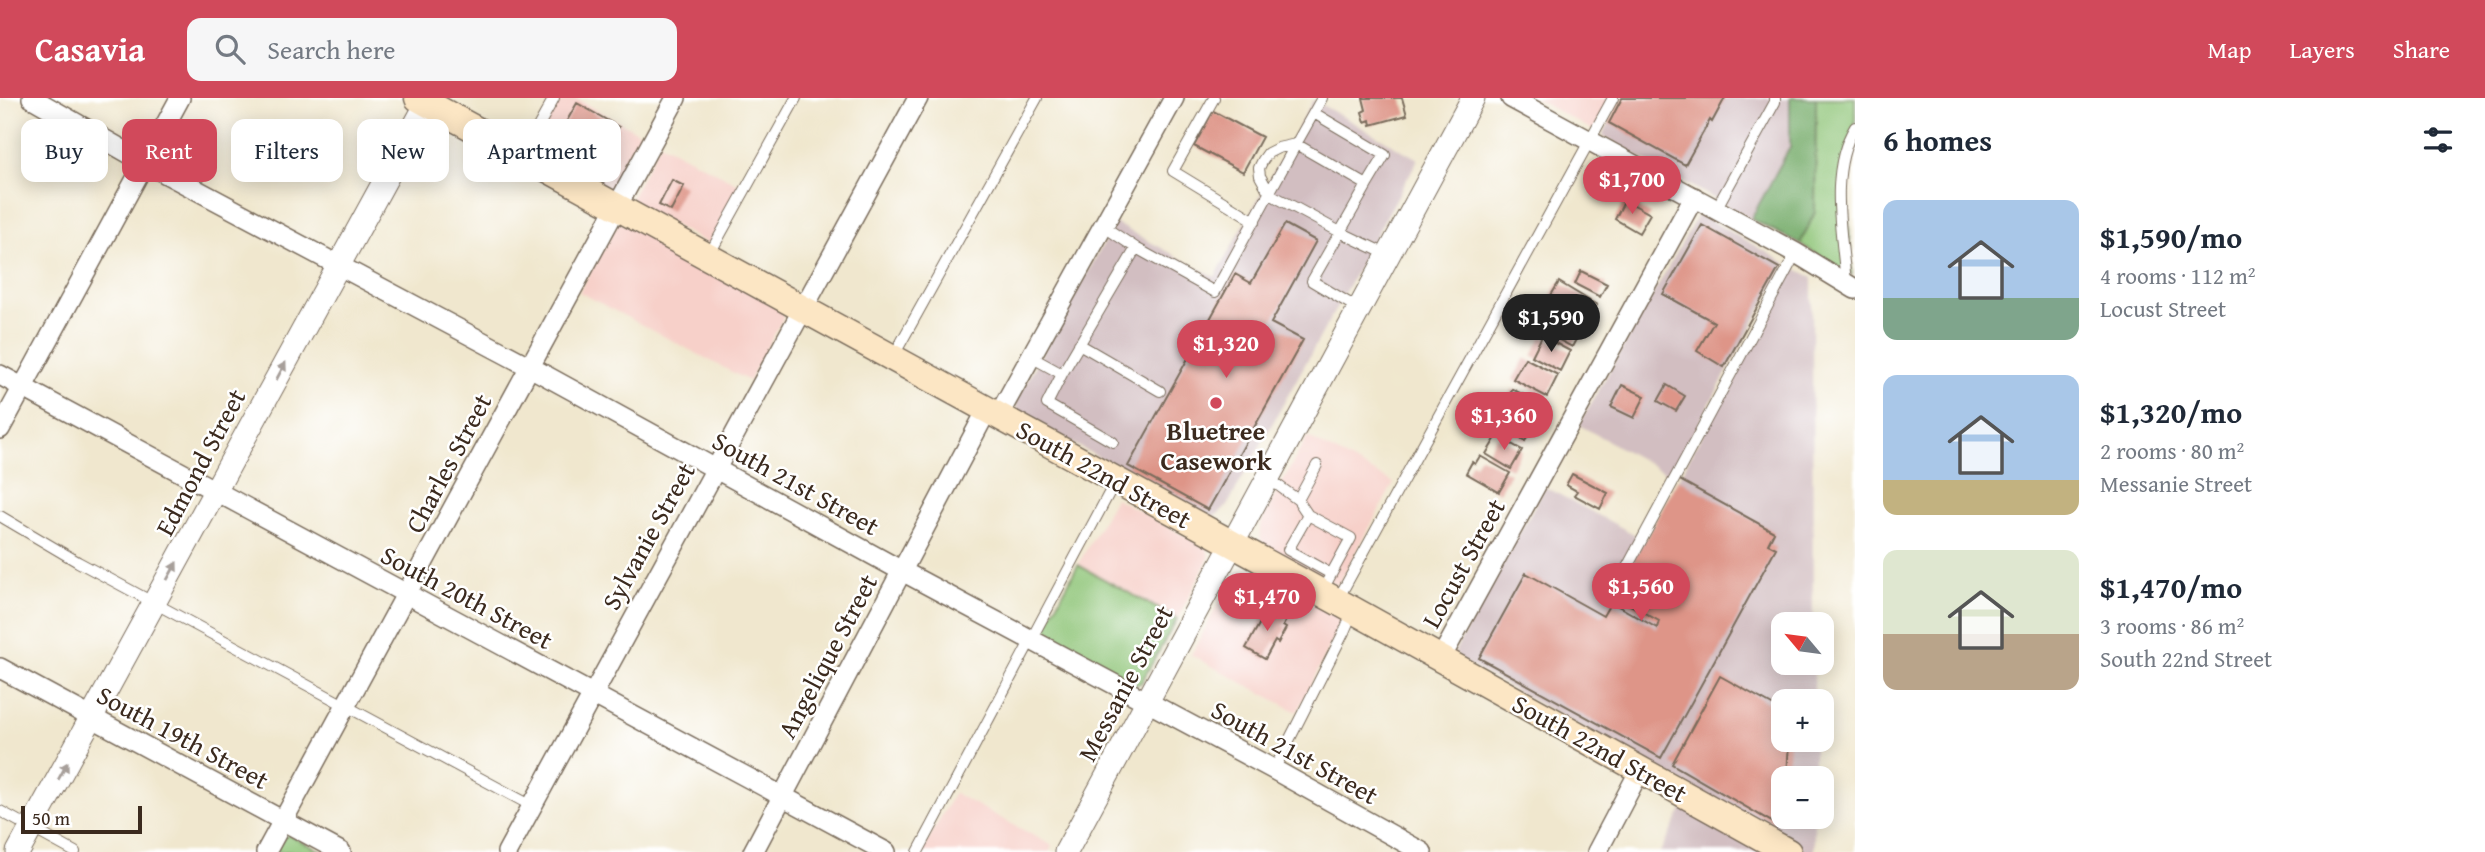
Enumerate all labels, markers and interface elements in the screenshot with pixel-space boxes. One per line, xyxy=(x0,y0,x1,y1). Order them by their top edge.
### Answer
search box xyxy=(187,18,677,81)
text: Casavia xyxy=(35,25,145,73)
icon: search xyxy=(211,30,249,68)
text: Search here xyxy=(267,30,396,69)
text: Map xyxy=(2208,32,2251,67)
text: Layers xyxy=(2289,32,2355,67)
text: Share xyxy=(2393,32,2450,67)
text: 6 homes xyxy=(1883,118,1992,162)
chip: Buy xyxy=(21,119,108,182)
chip: Rent xyxy=(122,119,217,182)
chip: Filters xyxy=(231,119,343,182)
chip: New xyxy=(357,119,449,182)
chip: Apartment xyxy=(463,119,621,182)
icon: filters xyxy=(2419,121,2457,159)
pin: $1,700 xyxy=(1575,156,1689,216)
text: $1,700 xyxy=(1599,162,1665,195)
text: $1,590/mo xyxy=(2100,215,2242,259)
icon: home xyxy=(1939,228,2023,312)
text: 4 rooms · 112 m² xyxy=(2100,259,2255,292)
text: Locust Street xyxy=(2100,292,2226,325)
pin: $1,590 xyxy=(1494,294,1608,354)
text: $1,590 xyxy=(1518,300,1584,333)
pin: $1,320 xyxy=(1169,320,1283,380)
text: $1,320 xyxy=(1193,326,1259,359)
one-way arrow xyxy=(274,361,286,381)
street label: Edmond Street xyxy=(145,382,255,542)
street label: Charles Street xyxy=(395,386,501,540)
text: $1,320/mo xyxy=(2100,390,2242,434)
pin: $1,360 xyxy=(1447,392,1561,452)
marker: Bluetree Casework xyxy=(1208,395,1224,411)
text: $1,360 xyxy=(1471,398,1537,431)
icon: home xyxy=(1939,403,2023,487)
street label: South 22nd Street xyxy=(1009,410,1199,538)
place label: Bluetree Casework xyxy=(1161,411,1272,480)
street label: South 21st Street xyxy=(705,421,887,545)
text: 2 rooms · 80 m² xyxy=(2100,434,2244,467)
street label: Sylvanie Street xyxy=(591,455,705,617)
text: Messanie Street xyxy=(2100,467,2252,500)
street label: Locust Street xyxy=(1411,491,1515,635)
street label: South 20th Street xyxy=(374,535,560,659)
one-way arrow xyxy=(166,562,178,581)
pin: $1,560 xyxy=(1584,564,1698,623)
text: $1,470/mo xyxy=(2100,565,2242,609)
street label: Angelique Street xyxy=(767,567,887,745)
text: $1,560 xyxy=(1608,569,1674,602)
pin: $1,470 xyxy=(1210,574,1324,633)
icon: home xyxy=(1939,578,2023,662)
text: $1,470 xyxy=(1234,579,1300,612)
street label: Messanie Street xyxy=(1067,598,1183,768)
text: 3 rooms · 86 m² xyxy=(2100,609,2244,642)
north arrow xyxy=(1771,612,1834,676)
map controls xyxy=(1771,612,1834,829)
text: South 22nd Street xyxy=(2100,642,2272,675)
street label: South 19th Street xyxy=(90,675,276,799)
street label: South 22nd Street xyxy=(1505,684,1695,812)
button: + xyxy=(1771,689,1834,752)
street label: South 21st Street xyxy=(1204,690,1386,814)
one-way arrow xyxy=(57,761,69,781)
button: − xyxy=(1771,766,1834,829)
scale bar xyxy=(21,803,142,835)
text: 50 m xyxy=(32,804,70,832)

